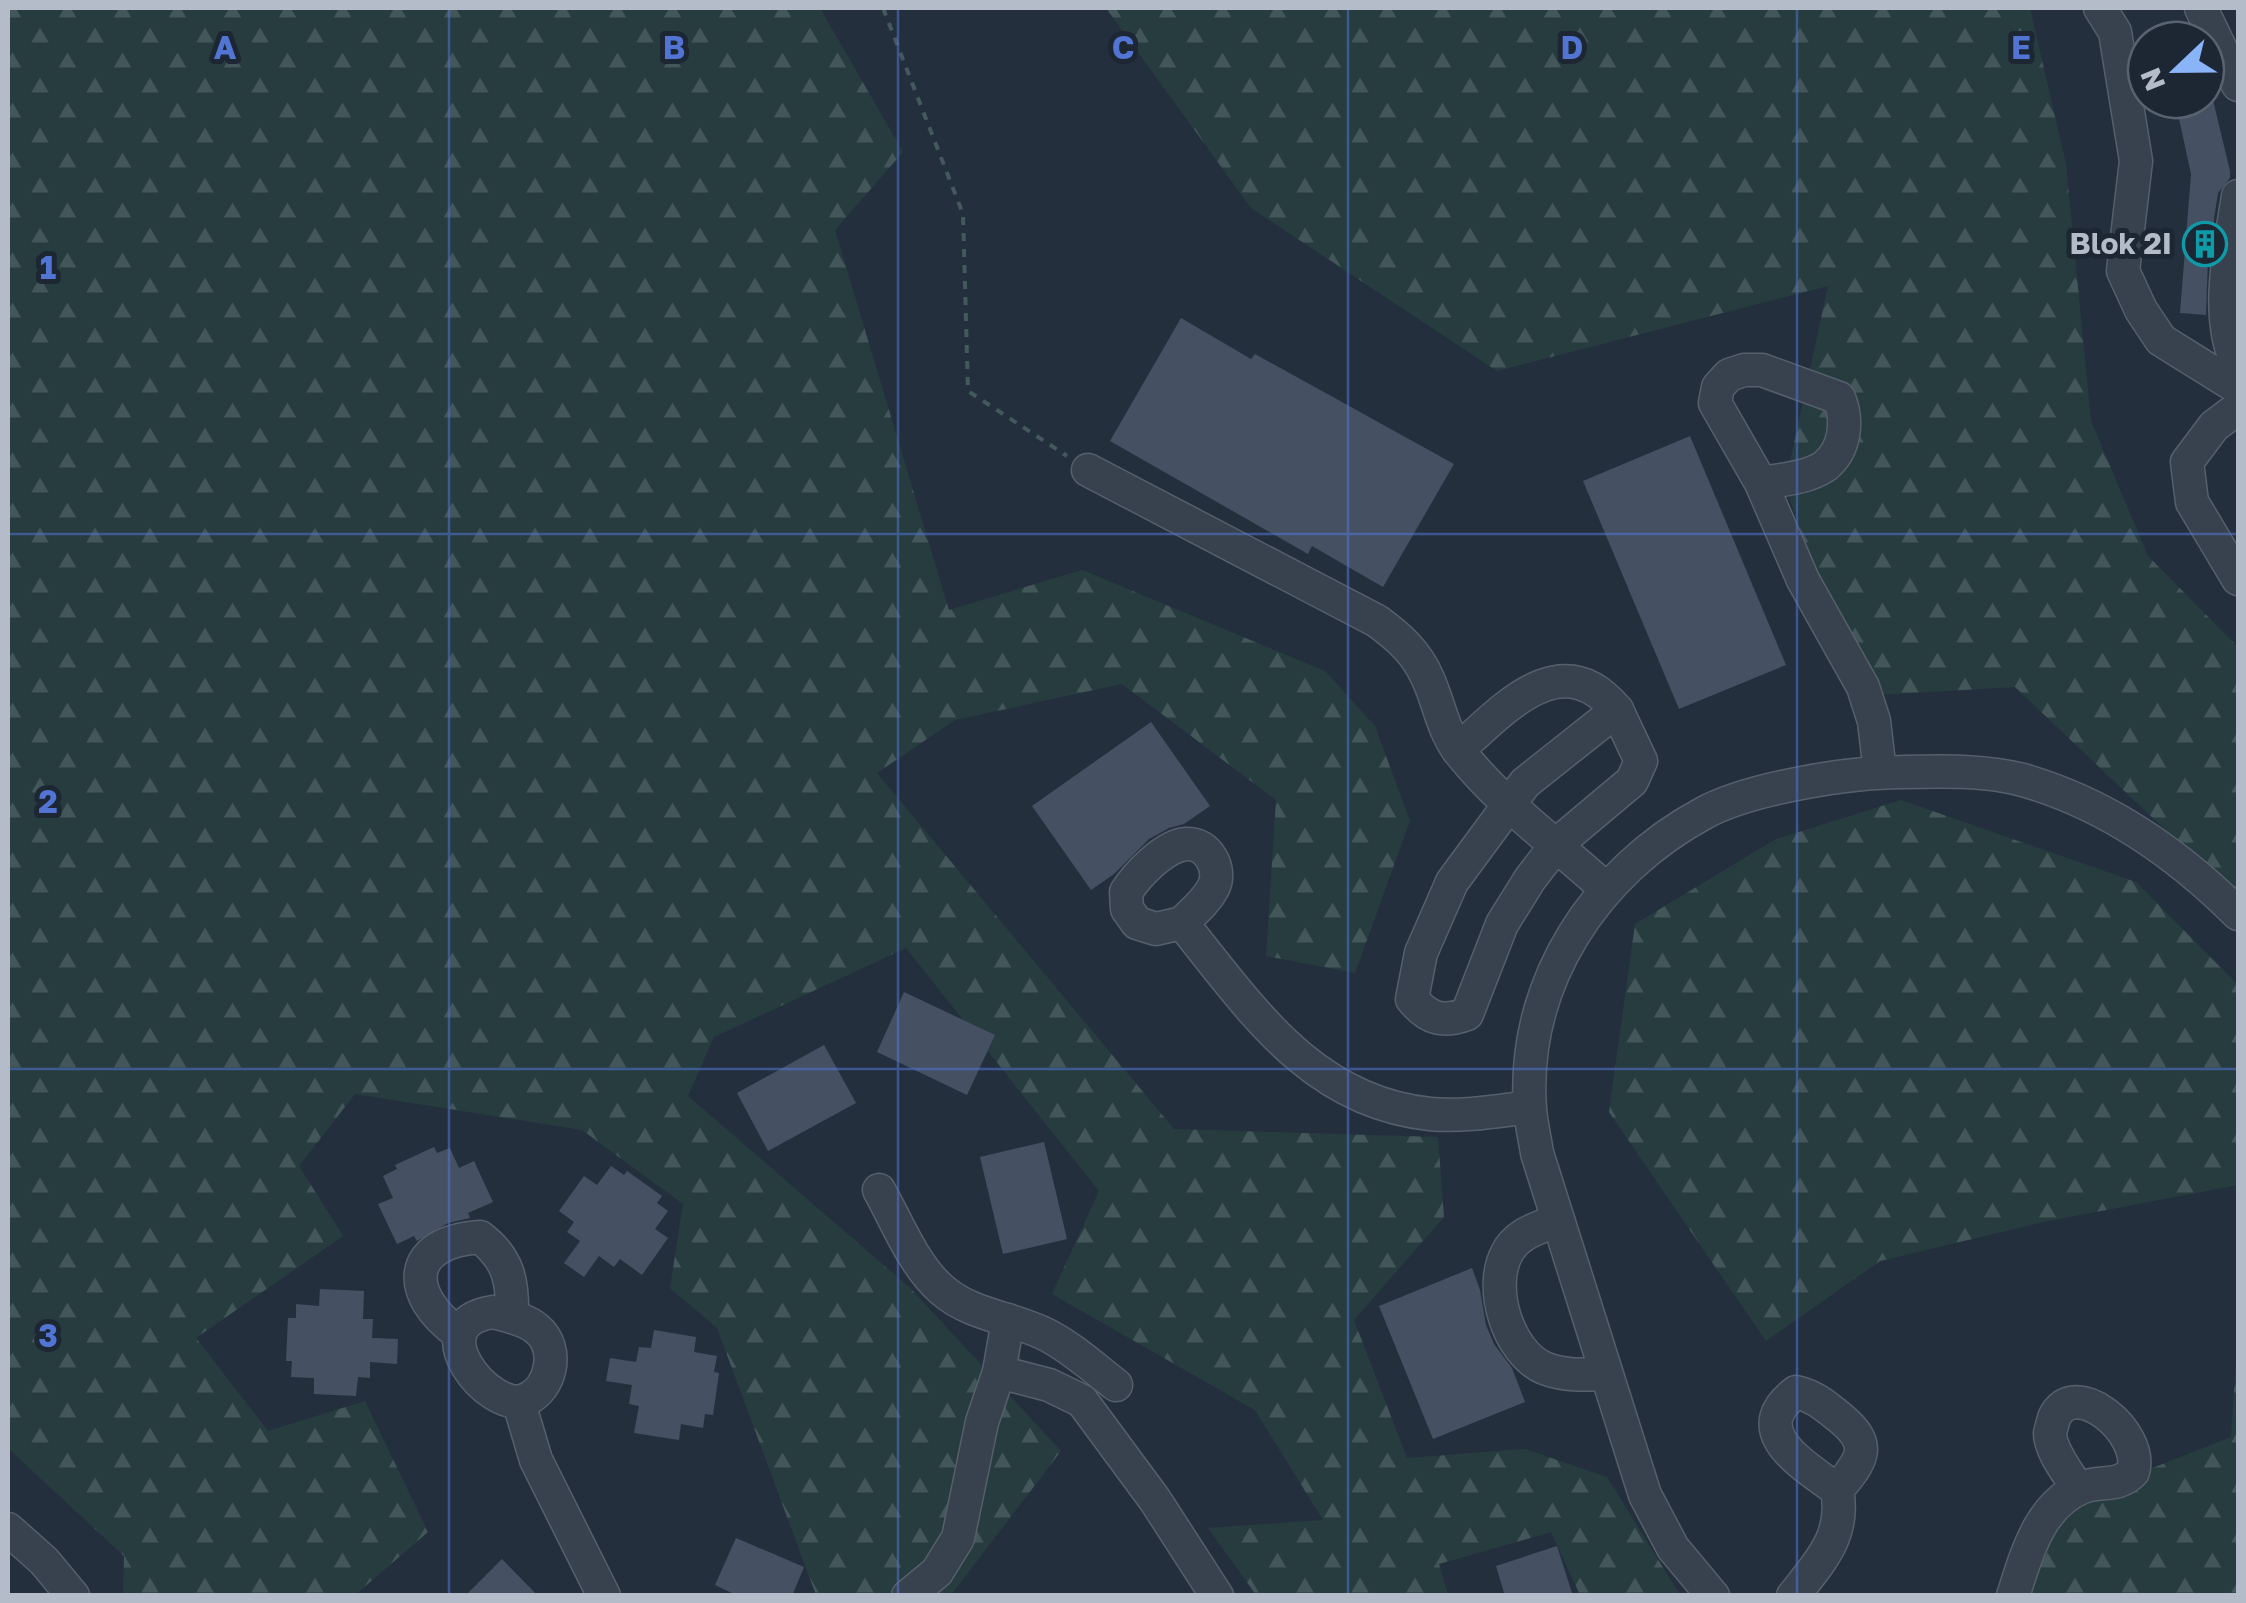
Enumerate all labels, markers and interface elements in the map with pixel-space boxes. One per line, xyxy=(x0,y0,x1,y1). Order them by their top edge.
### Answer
north arrow xyxy=(2126,20,2226,120)
text: A xyxy=(214,28,237,66)
text: B xyxy=(663,28,685,66)
text: C xyxy=(1112,28,1134,66)
text: D xyxy=(1561,28,1583,66)
text: E xyxy=(2011,28,2031,66)
text: N xyxy=(2133,64,2172,96)
building icon: Blok 2I xyxy=(2182,221,2228,267)
place label: Blok 2I xyxy=(2070,225,2172,261)
text: 1 xyxy=(40,248,56,286)
text: 2 xyxy=(38,782,58,820)
text: 3 xyxy=(38,1316,58,1354)

